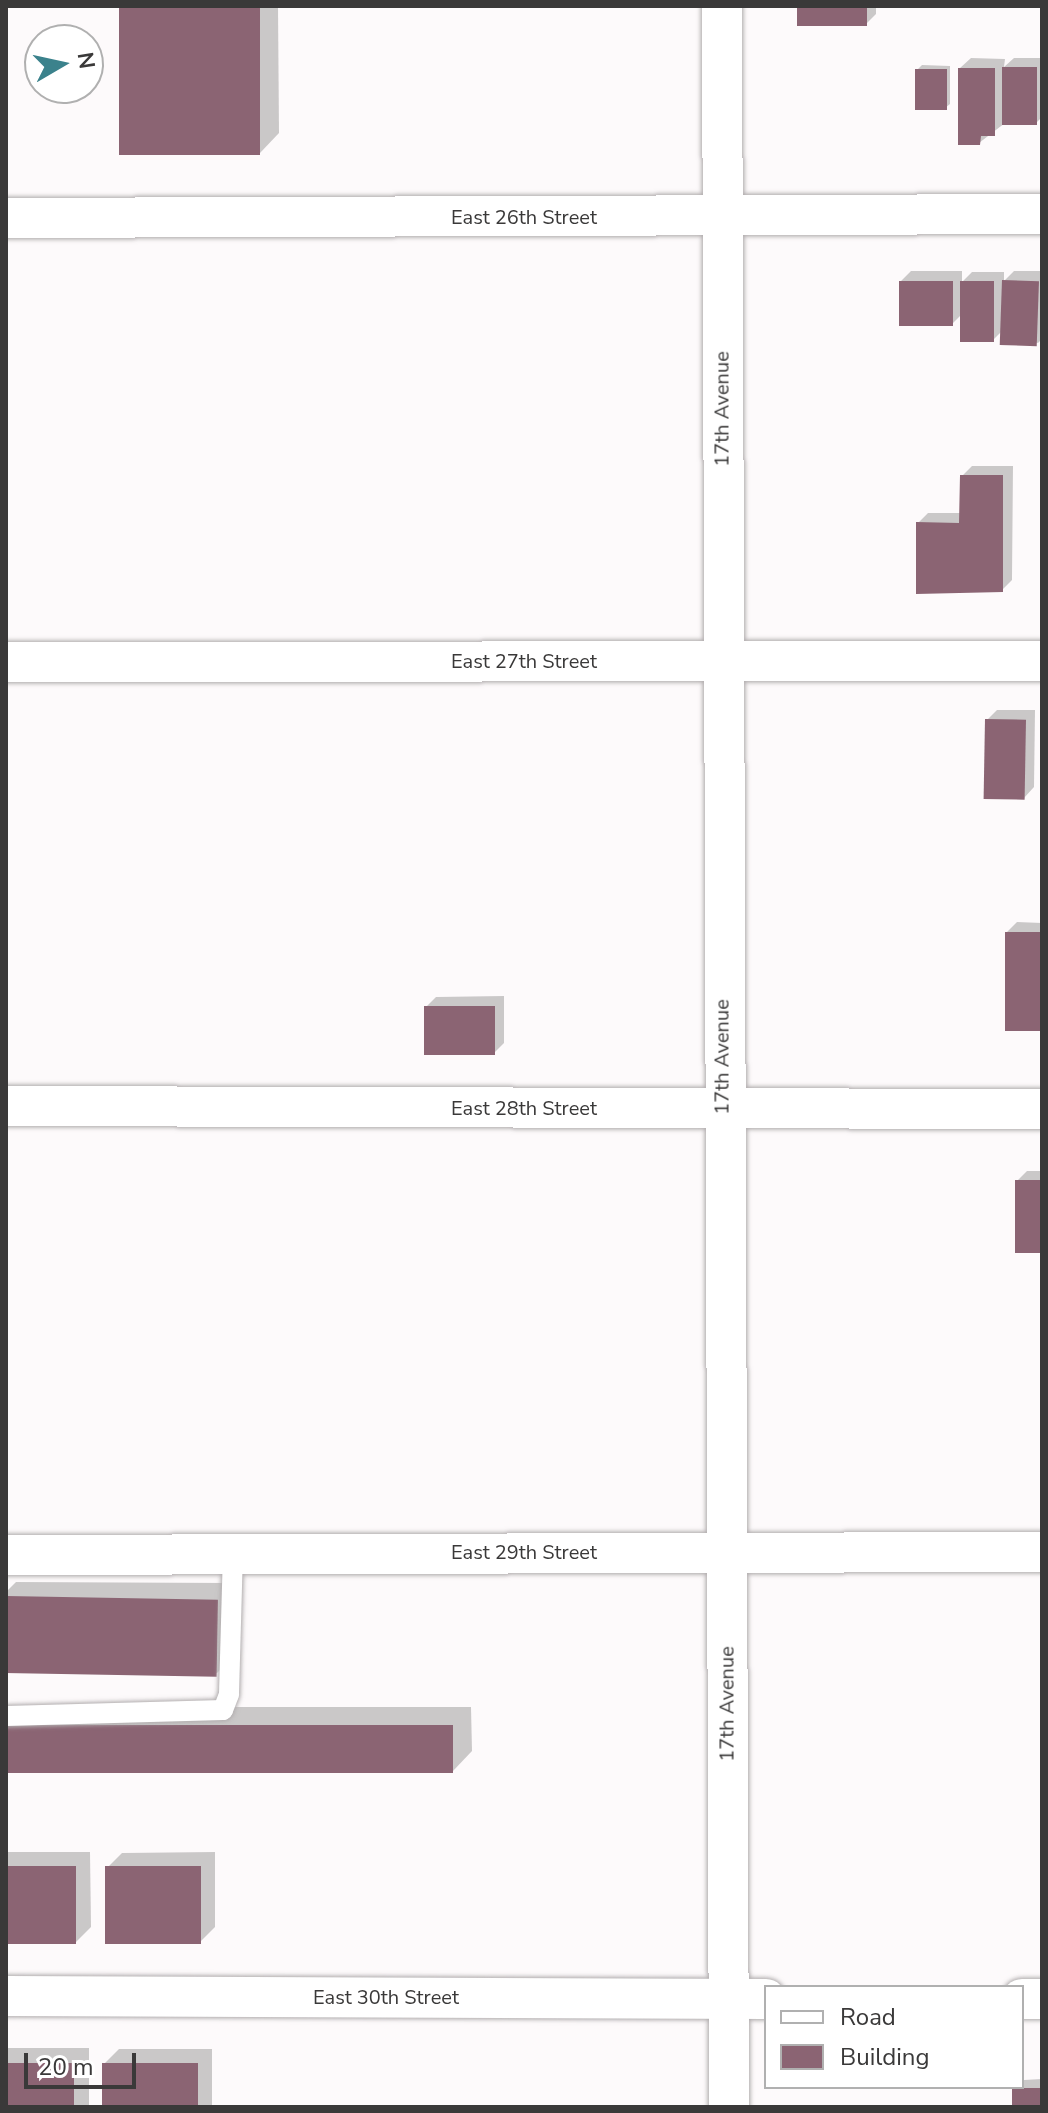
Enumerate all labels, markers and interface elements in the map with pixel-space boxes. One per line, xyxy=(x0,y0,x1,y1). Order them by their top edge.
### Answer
north arrow xyxy=(24,24,104,104)
text: N xyxy=(70,50,102,71)
street label: East 26th Street xyxy=(451,205,597,229)
street label: 17th Avenue xyxy=(710,351,734,467)
street label: East 27th Street xyxy=(451,649,597,673)
street label: 17th Avenue xyxy=(710,999,734,1115)
street label: East 28th Street xyxy=(451,1096,597,1120)
street label: East 29th Street xyxy=(451,1540,597,1564)
street label: 17th Avenue xyxy=(715,1646,739,1762)
street label: East 30th Street xyxy=(313,1985,459,2009)
legend xyxy=(764,1985,1024,2089)
text: Road xyxy=(840,2001,896,2033)
scale bar xyxy=(28,2037,140,2087)
text: Building xyxy=(840,2041,930,2073)
text: 20 m xyxy=(38,2051,94,2083)

